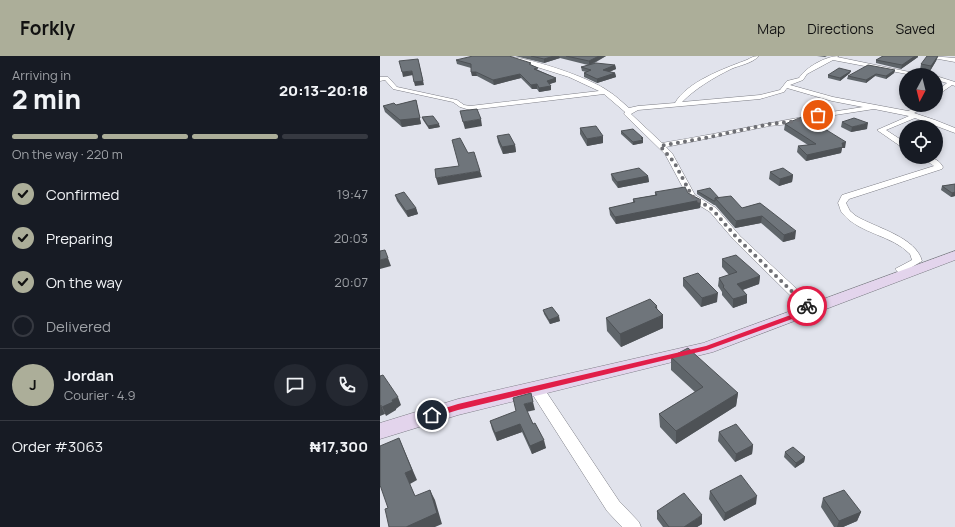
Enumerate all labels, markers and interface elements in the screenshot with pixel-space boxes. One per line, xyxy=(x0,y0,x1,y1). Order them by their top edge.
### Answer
text: Forkly xyxy=(20,15,75,41)
text: Map xyxy=(757,19,785,38)
text: Directions xyxy=(807,19,874,38)
text: Saved xyxy=(896,19,935,38)
text: Arriving in xyxy=(12,66,71,84)
north arrow xyxy=(899,68,943,112)
map controls xyxy=(899,68,943,164)
text: 20:13–20:18 xyxy=(279,80,368,101)
text: 2 min xyxy=(12,81,81,117)
pin xyxy=(801,98,835,132)
icon: bag xyxy=(807,104,829,126)
button: locate xyxy=(899,120,943,164)
text: On the way · 220 m xyxy=(12,145,123,163)
icon: check xyxy=(12,183,34,205)
text: Confirmed xyxy=(46,184,119,205)
text: 19:47 xyxy=(337,185,368,203)
icon: check xyxy=(12,227,34,249)
text: Preparing xyxy=(46,228,113,249)
text: 20:03 xyxy=(334,229,368,247)
icon: check xyxy=(12,271,34,293)
text: On the way xyxy=(46,272,122,293)
text: 20:07 xyxy=(334,273,368,291)
courier xyxy=(787,286,827,326)
icon: bike xyxy=(796,295,818,317)
text: Delivered xyxy=(46,316,111,337)
button: chat xyxy=(274,364,316,406)
button: phone xyxy=(326,364,368,406)
text: Jordan xyxy=(64,365,114,386)
text: J xyxy=(29,374,37,395)
text: Courier · 4.9 xyxy=(64,386,136,404)
pin xyxy=(415,398,449,432)
icon: home xyxy=(421,404,443,426)
text: Order #3063 xyxy=(12,436,103,457)
text: ₦17,300 xyxy=(310,436,368,457)

